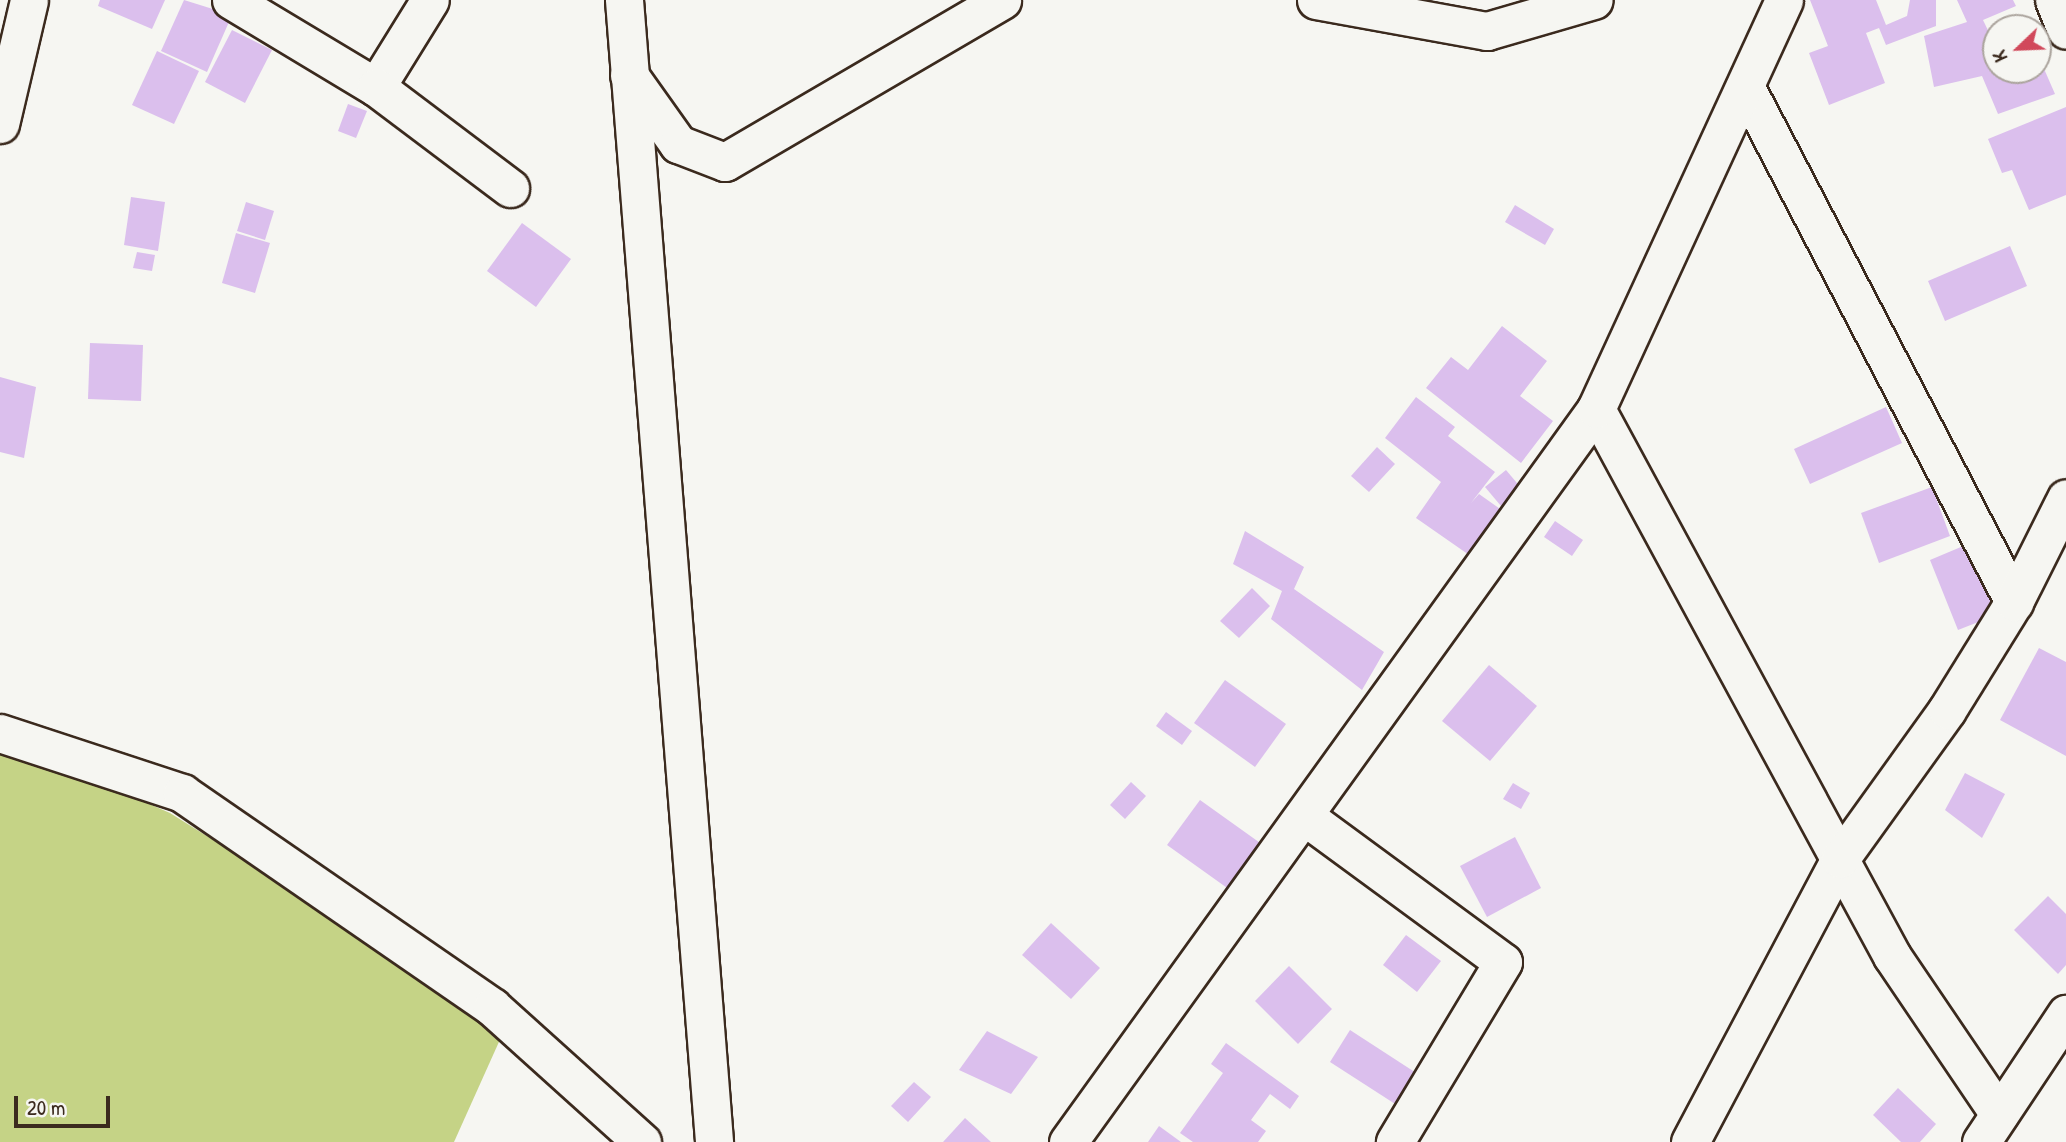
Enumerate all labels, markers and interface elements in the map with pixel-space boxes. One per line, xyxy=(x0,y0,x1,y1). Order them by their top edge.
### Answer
north arrow xyxy=(1982,14,2052,84)
text: K xyxy=(1986,47,2013,66)
scale bar xyxy=(18,1082,114,1126)
text: 20 m xyxy=(27,1093,65,1122)

